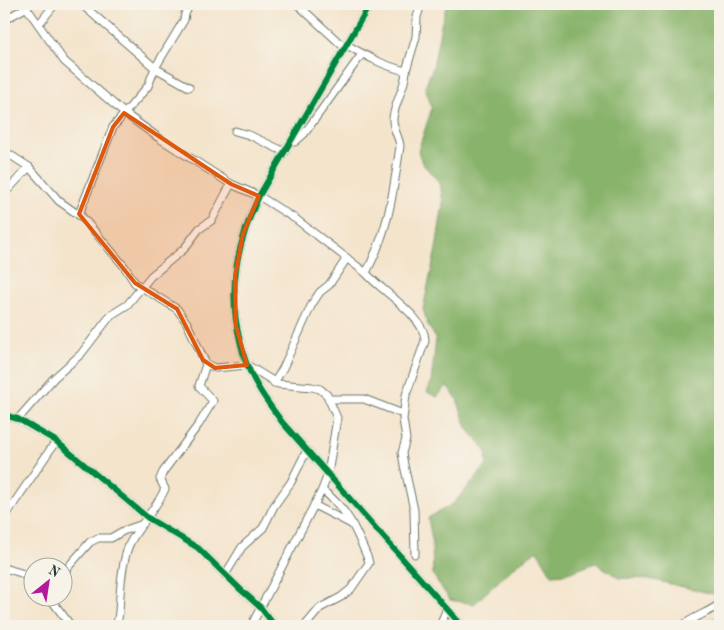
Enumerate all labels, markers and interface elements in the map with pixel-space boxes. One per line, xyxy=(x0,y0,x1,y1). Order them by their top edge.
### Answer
north arrow xyxy=(22,558,72,608)
text: N xyxy=(46,563,62,580)

